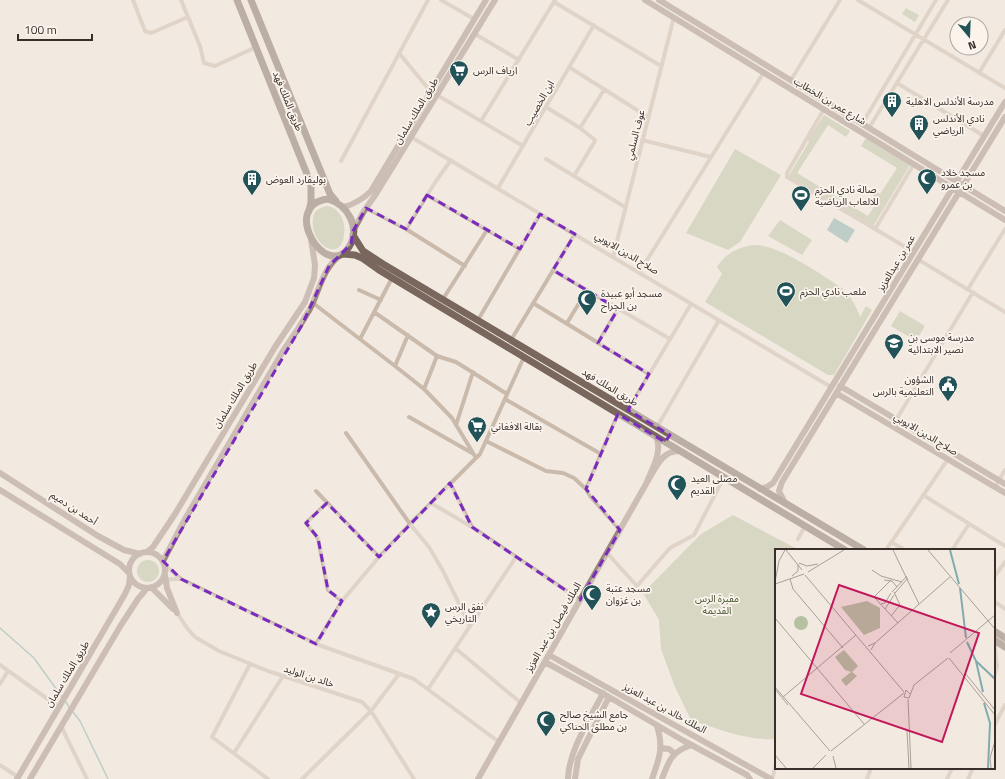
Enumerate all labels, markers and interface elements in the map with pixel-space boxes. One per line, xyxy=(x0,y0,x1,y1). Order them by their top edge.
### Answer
scale bar xyxy=(18,16,92,42)
north arrow xyxy=(949,16,989,56)
text: 100 m xyxy=(24,20,57,39)
text: N xyxy=(966,37,978,54)
supermarket icon: ارياف الرس xyxy=(448,59,470,87)
place label: ارياف الرس xyxy=(473,63,517,78)
street label: طريق الملك فهد xyxy=(269,69,307,134)
street label: شارع عمر بن الخطاب xyxy=(791,73,869,129)
street label: طريق الملك سلمان xyxy=(390,75,442,147)
street label: ابن الخصيب xyxy=(520,78,558,128)
building icon: مدرسة الأندلس الاهلية xyxy=(881,90,903,118)
place label: مدرسة الأندلس الاهلية xyxy=(906,94,994,109)
street label: عوف السلمي xyxy=(622,108,649,162)
place label: نادي الأندلس الرياضي xyxy=(933,111,985,138)
building icon: نادي الأندلس الرياضي xyxy=(908,113,930,141)
place label: مسجد خلاد بن عمرو xyxy=(941,165,985,192)
mosque icon: مسجد خلاد بن عمرو xyxy=(916,167,938,195)
building icon: بوليفارد العوض xyxy=(241,168,263,196)
place label: بوليفارد العوض xyxy=(266,172,326,187)
place label: صالة نادي الحزم للالعاب الرياضية xyxy=(815,182,879,209)
sports icon: صالة نادي الحزم للالعاب الرياضية xyxy=(790,184,812,212)
street label: صلاح الدين الايوبي xyxy=(592,228,662,278)
street label: عمر بن عبدالعزيز xyxy=(873,232,919,295)
sports icon: ملعب نادي الحزم xyxy=(775,280,797,308)
place label: ملعب نادي الحزم xyxy=(800,284,867,300)
place label: مسجد أبو عبيدة بن الجراح xyxy=(601,286,662,313)
mosque icon: مسجد أبو عبيدة بن الجراح xyxy=(576,288,598,316)
place label: مدرسة موسى بن نصير الابتدائية xyxy=(908,330,974,357)
school or university icon: مدرسة موسى بن نصير الابتدائية xyxy=(883,332,905,360)
street label: طريق الملك سلمان xyxy=(209,359,261,431)
street label: طريق الملك فهد xyxy=(579,364,641,410)
place label: الشؤون التعليمية بالرس xyxy=(873,372,934,399)
public building icon: الشؤون التعليمية بالرس xyxy=(937,374,959,402)
street label: صلاح الدين الايوبي xyxy=(891,409,961,459)
supermarket icon: بقالة الافغاني xyxy=(466,415,488,443)
place label: بقالة الافغاني xyxy=(491,419,542,434)
place label: مصلى العيد القديم xyxy=(691,471,738,498)
mosque icon: مصلى العيد القديم xyxy=(666,473,688,501)
street label: أحمد بن دميم xyxy=(48,487,101,529)
inset map xyxy=(775,549,995,769)
street label: الملك فيصل بن عبد العزيز xyxy=(521,579,585,675)
place label: مسجد عتبة بن غزوان xyxy=(606,581,651,608)
mosque icon: مسجد عتبة بن غزوان xyxy=(581,583,603,611)
park label: مقبرة الرس القديمة xyxy=(695,591,739,618)
place label: نفق الرس التاريخي xyxy=(445,599,484,626)
place icon: نفق الرس التاريخي xyxy=(420,601,442,629)
street label: طريق الملك سلمان xyxy=(41,638,93,710)
street label: خالد بن الوليد xyxy=(282,661,336,691)
street label: الملك خالد بن عبد العزيز xyxy=(620,678,709,737)
place label: جامع الشيخ صالح بن مطلق الحناكي xyxy=(560,707,629,734)
mosque icon: جامع الشيخ صالح بن مطلق الحناكي xyxy=(535,709,557,737)

